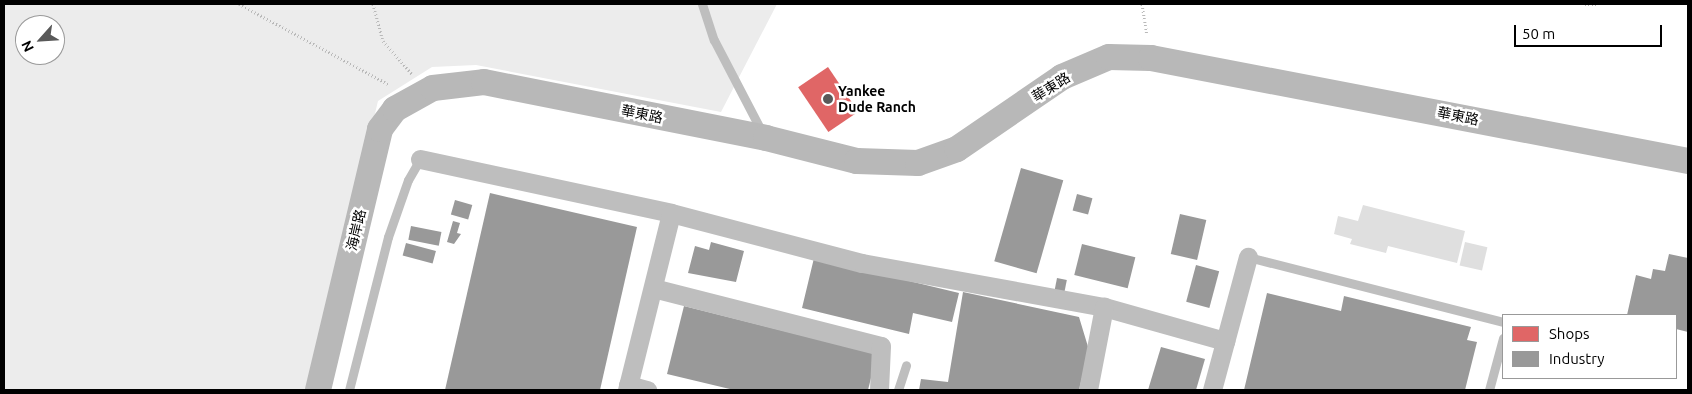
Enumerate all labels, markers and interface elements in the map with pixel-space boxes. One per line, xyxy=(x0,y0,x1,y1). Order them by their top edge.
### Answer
north arrow xyxy=(15,15,65,65)
scale bar xyxy=(1517,15,1664,47)
text: 50 m xyxy=(1522,25,1555,42)
text: N xyxy=(18,38,37,54)
street label: 華東路 xyxy=(1029,69,1073,105)
place label: Yankee Dude Ranch xyxy=(838,83,916,115)
marker: Yankee Dude Ranch xyxy=(822,93,834,105)
street label: 華東路 xyxy=(620,102,664,126)
street label: 華東路 xyxy=(1436,104,1480,128)
street label: 海岸路 xyxy=(343,208,369,252)
legend xyxy=(1502,314,1677,379)
text: Shops xyxy=(1549,325,1590,342)
text: Industry xyxy=(1549,350,1604,367)

